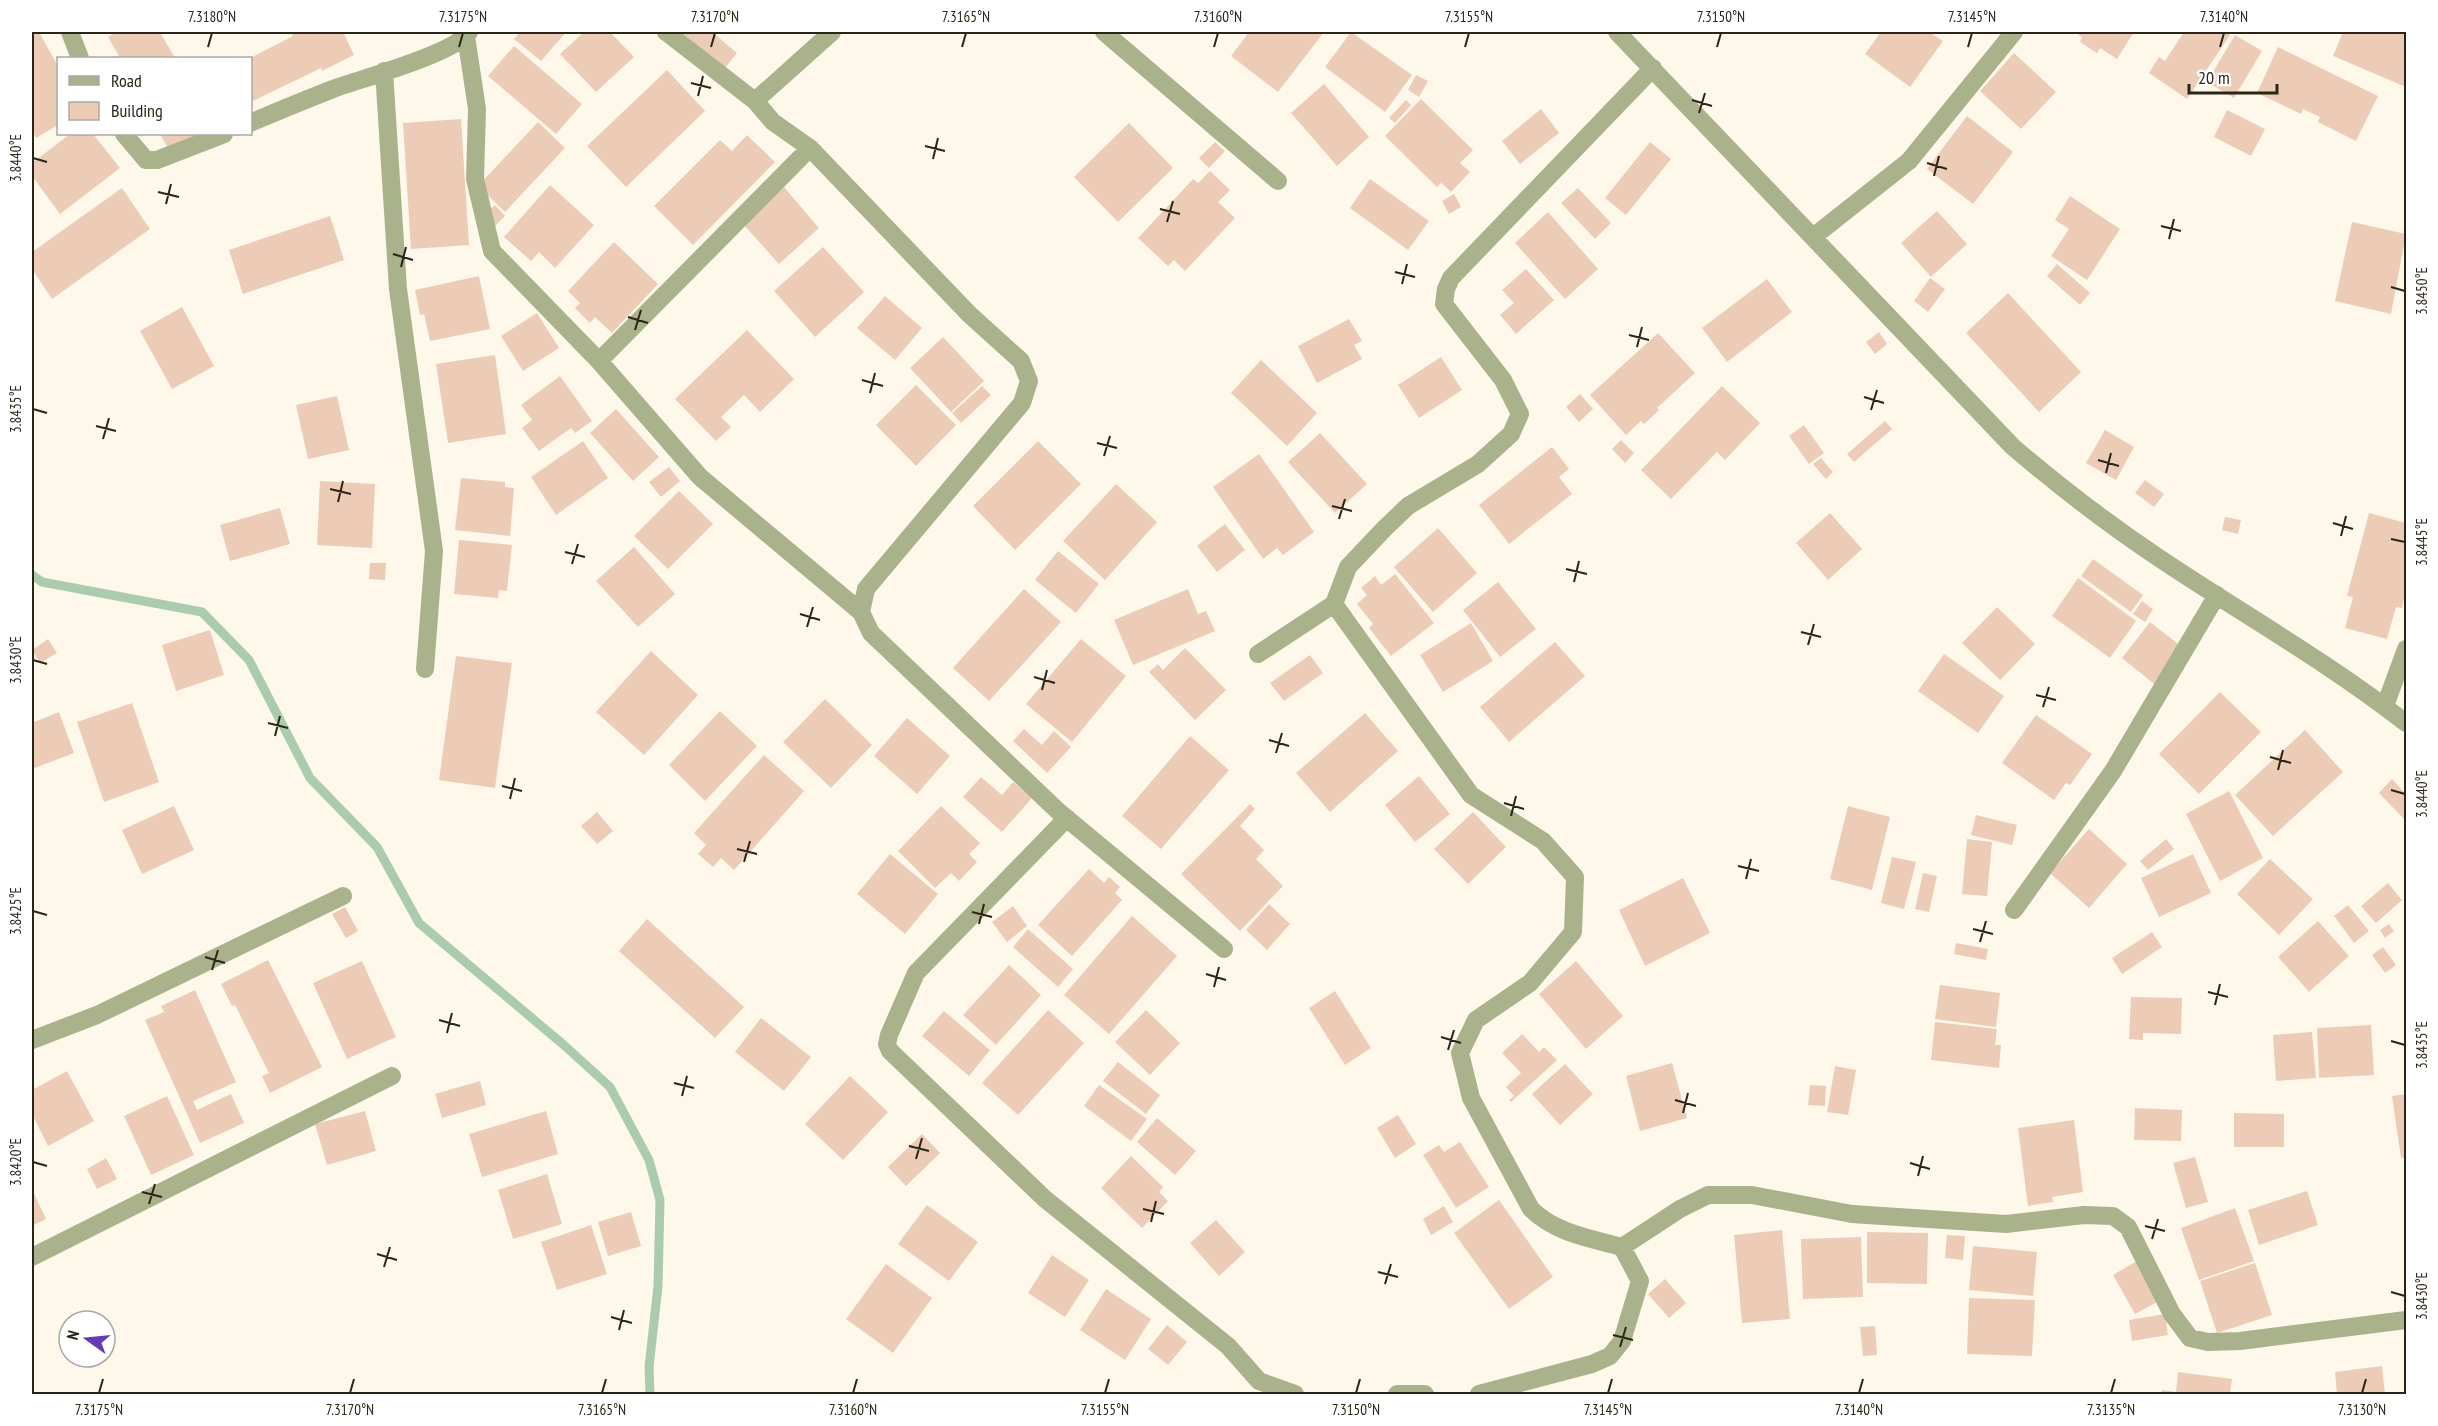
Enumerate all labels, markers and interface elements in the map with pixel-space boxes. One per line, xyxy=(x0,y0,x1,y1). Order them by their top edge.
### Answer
text: 7.3180°N xyxy=(188,7,236,26)
text: 7.3175°N xyxy=(439,7,487,26)
text: 7.3170°N xyxy=(691,7,739,26)
text: 7.3165°N xyxy=(942,7,990,26)
text: 7.3160°N xyxy=(1194,7,1242,26)
text: 7.3155°N xyxy=(1445,7,1493,26)
text: 7.3150°N xyxy=(1697,7,1745,26)
text: 7.3145°N xyxy=(1948,7,1996,26)
text: 7.3140°N xyxy=(2200,7,2248,26)
legend xyxy=(57,57,252,135)
scale bar xyxy=(2189,57,2278,95)
text: 20 m xyxy=(2198,66,2230,89)
text: Road xyxy=(111,69,142,92)
text: Building xyxy=(111,99,163,122)
text: 3.8440°E xyxy=(6,134,25,182)
text: 3.8450°E xyxy=(2412,267,2431,315)
text: 3.8435°E xyxy=(6,385,25,433)
text: 3.8445°E xyxy=(2412,518,2431,566)
text: 3.8430°E xyxy=(6,636,25,684)
text: 3.8440°E xyxy=(2412,770,2431,818)
text: 3.8425°E xyxy=(6,887,25,935)
text: 3.8435°E xyxy=(2412,1021,2431,1069)
text: 3.8420°E xyxy=(6,1138,25,1186)
text: 3.8430°E xyxy=(2412,1272,2431,1320)
north arrow xyxy=(57,1309,117,1369)
text: N xyxy=(62,1328,83,1342)
text: 7.3175°N xyxy=(75,1400,123,1419)
text: 7.3170°N xyxy=(326,1400,374,1419)
text: 7.3165°N xyxy=(578,1400,626,1419)
text: 7.3160°N xyxy=(829,1400,877,1419)
text: 7.3155°N xyxy=(1081,1400,1129,1419)
text: 7.3150°N xyxy=(1332,1400,1380,1419)
text: 7.3145°N xyxy=(1584,1400,1632,1419)
text: 7.3140°N xyxy=(1835,1400,1883,1419)
text: 7.3135°N xyxy=(2087,1400,2135,1419)
text: 7.3130°N xyxy=(2338,1400,2386,1419)

